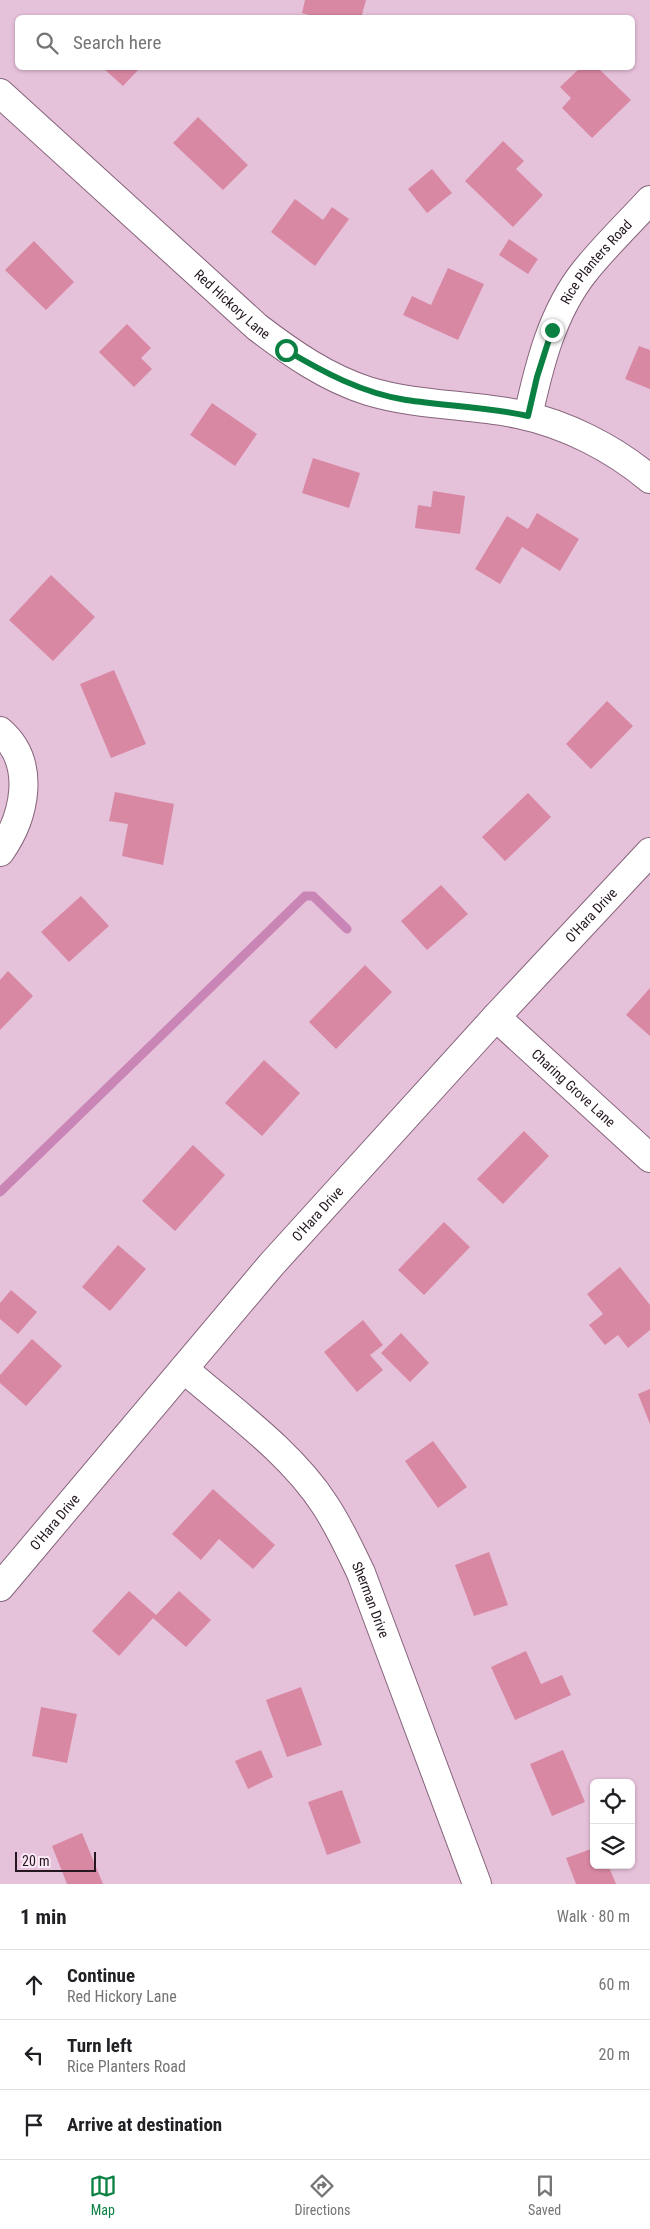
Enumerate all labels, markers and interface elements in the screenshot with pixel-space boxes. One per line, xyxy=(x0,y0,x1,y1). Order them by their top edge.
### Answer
search box xyxy=(15,15,635,70)
icon: search xyxy=(33,29,61,57)
text: Search here xyxy=(73,31,161,54)
street label: Rice Planters Road xyxy=(557,217,635,307)
street label: Red Hickory Lane xyxy=(191,266,274,342)
route end xyxy=(541,319,564,342)
route start xyxy=(275,339,298,362)
street label: O'Hara Drive xyxy=(562,884,620,946)
street label: Charing Grove Lane xyxy=(528,1046,619,1130)
street label: O'Hara Drive xyxy=(289,1183,347,1244)
street label: O'Hara Drive xyxy=(27,1490,83,1553)
street label: Sherman Drive xyxy=(349,1559,393,1640)
map controls xyxy=(590,1779,635,1869)
button: locate xyxy=(590,1779,635,1824)
button: layers xyxy=(590,1824,635,1869)
scale bar xyxy=(15,1849,96,1872)
text: 20 m xyxy=(22,1853,50,1869)
text: 1 min xyxy=(20,1905,67,1929)
text: Walk · 80 m xyxy=(557,1907,630,1926)
text: Continue xyxy=(67,1964,135,1987)
icon: ahead xyxy=(20,1971,48,1999)
text: 60 m xyxy=(598,1975,630,1994)
text: Red Hickory Lane xyxy=(67,1987,177,2006)
text: Turn left xyxy=(67,2034,132,2057)
icon: left xyxy=(20,2041,48,2069)
text: 20 m xyxy=(598,2045,630,2064)
text: Rice Planters Road xyxy=(67,2057,186,2076)
icon: arrive xyxy=(20,2111,48,2139)
text: Arrive at destination xyxy=(67,2113,222,2136)
tab: Map xyxy=(89,2172,117,2218)
tab: Directions xyxy=(294,2172,350,2218)
tab: Saved xyxy=(528,2172,561,2218)

